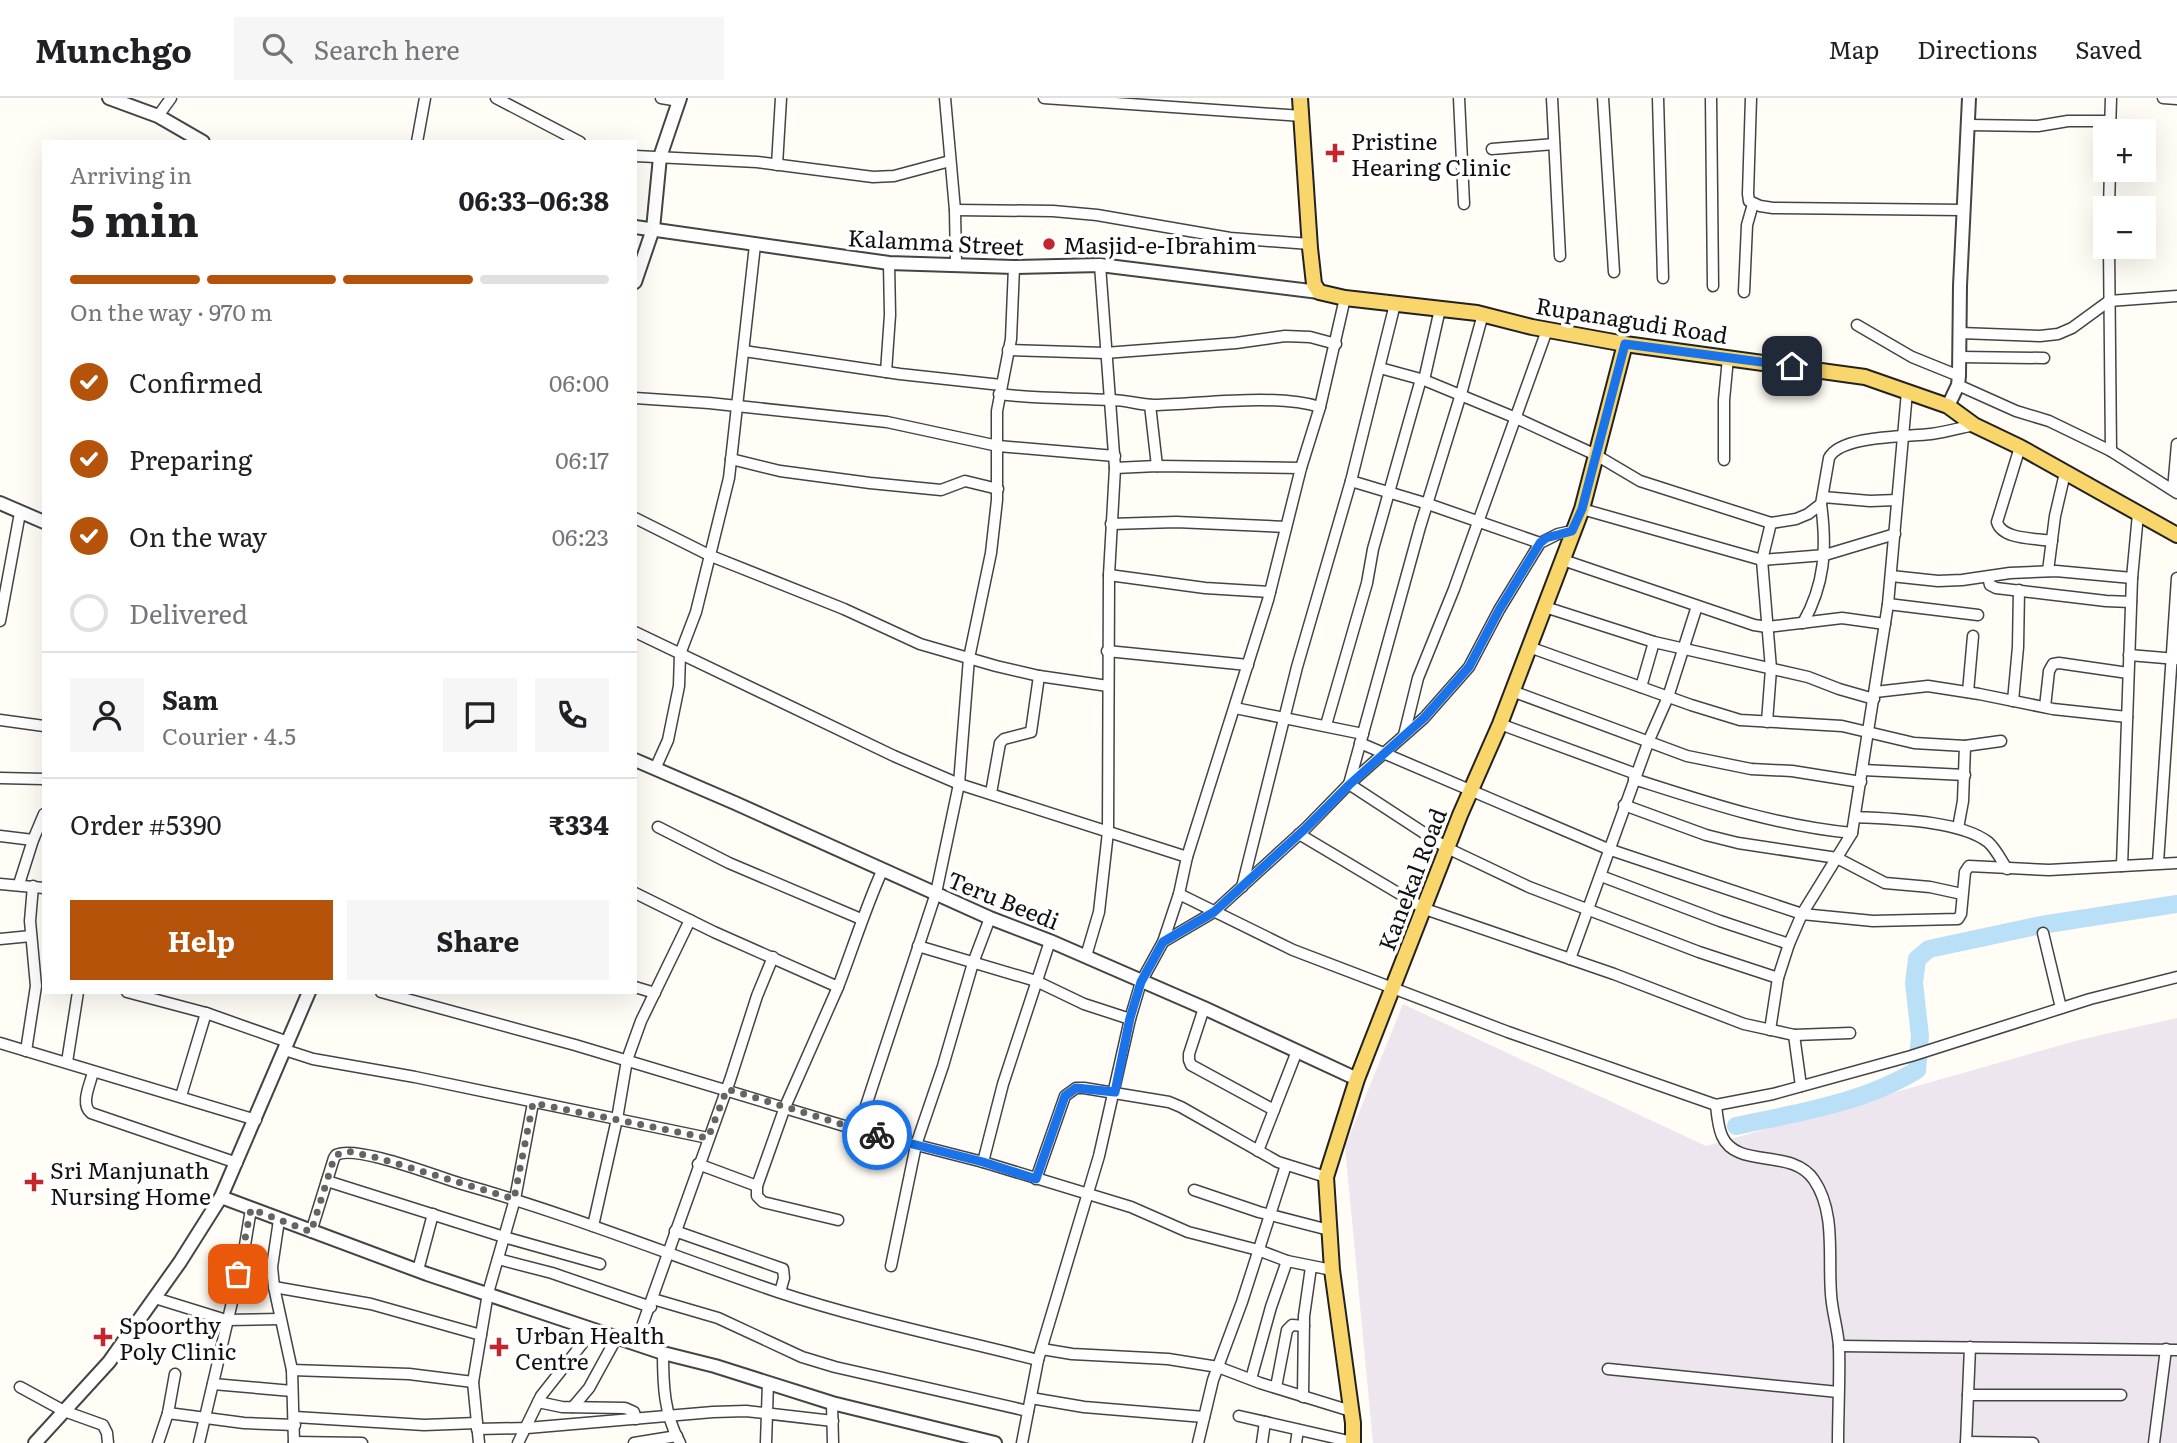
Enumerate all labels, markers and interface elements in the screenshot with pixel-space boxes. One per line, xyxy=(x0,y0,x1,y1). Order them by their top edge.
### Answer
search box xyxy=(234,17,724,80)
text: Munchgo xyxy=(35,24,192,73)
icon: search xyxy=(258,29,296,67)
text: Search here xyxy=(314,29,460,68)
text: Map xyxy=(1828,31,1879,66)
text: Directions xyxy=(1917,31,2037,66)
text: Saved xyxy=(2075,31,2142,66)
map controls xyxy=(2093,119,2156,259)
button: + xyxy=(2093,119,2156,182)
place label: Pristine Hearing Clinic xyxy=(1351,123,1511,183)
marker: Pristine Hearing Clinic xyxy=(1325,143,1345,163)
text: Arriving in xyxy=(70,157,192,191)
text: 06:33–06:38 xyxy=(459,180,609,219)
text: 5 min xyxy=(70,183,199,251)
button: − xyxy=(2093,196,2156,259)
street label: Kalamma Street xyxy=(847,219,1026,263)
place label: Masjid-e-Ibrahim xyxy=(1063,227,1257,261)
marker: Masjid-e-Ibrahim xyxy=(1041,236,1057,252)
street label: Rupanagudi Road xyxy=(1534,287,1730,351)
text: On the way · 970 m xyxy=(70,294,273,328)
pin xyxy=(1762,336,1822,396)
icon: home xyxy=(1773,347,1811,385)
text: Confirmed xyxy=(129,362,263,401)
icon: check xyxy=(70,363,108,401)
text: 06:00 xyxy=(549,365,609,399)
text: Preparing xyxy=(129,439,252,478)
icon: check xyxy=(70,440,108,478)
text: 06:17 xyxy=(555,442,609,476)
text: On the way xyxy=(129,516,267,555)
icon: check xyxy=(70,517,108,555)
text: 06:23 xyxy=(552,519,609,553)
text: Delivered xyxy=(129,593,248,632)
button: person xyxy=(70,678,144,752)
button: chat xyxy=(443,678,517,752)
button: phone xyxy=(535,678,609,752)
text: Sam xyxy=(162,679,218,718)
text: Courier · 4.5 xyxy=(162,718,296,752)
street label: Kanekal Road xyxy=(1368,803,1454,955)
text: Order #5390 xyxy=(70,804,222,843)
text: ₹334 xyxy=(549,804,609,843)
street label: Teru Beedi xyxy=(943,861,1065,937)
button: Help xyxy=(70,900,333,980)
button: Share xyxy=(347,900,609,980)
courier xyxy=(842,1100,912,1170)
icon: bike xyxy=(858,1116,896,1154)
place label: Sri Manjunath Nursing Home xyxy=(50,1152,211,1212)
marker: Sri Manjunath Nursing Home xyxy=(24,1172,44,1192)
pin xyxy=(208,1244,268,1304)
icon: bag xyxy=(219,1255,257,1293)
place label: Spoorthy Poly Clinic xyxy=(119,1307,236,1367)
place label: Urban Health Centre xyxy=(515,1317,665,1377)
marker: Spoorthy Poly Clinic xyxy=(93,1327,113,1347)
marker: Urban Health Centre xyxy=(489,1337,509,1357)

